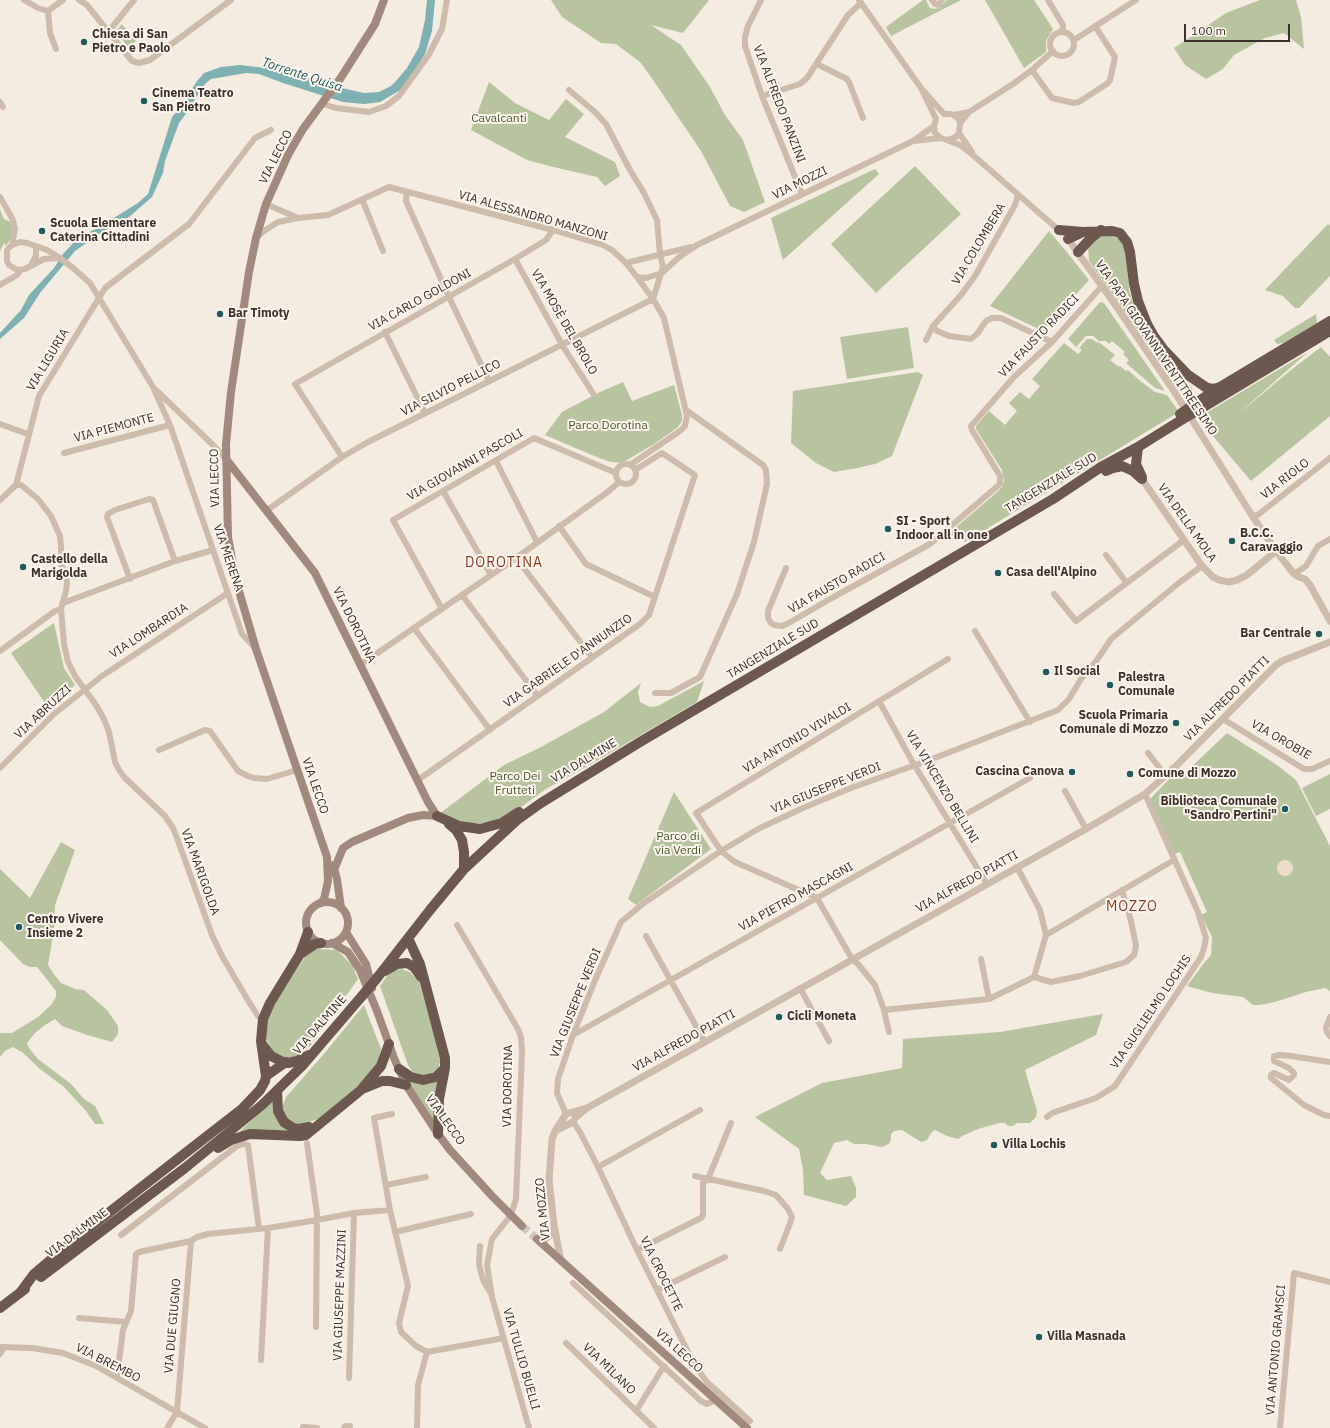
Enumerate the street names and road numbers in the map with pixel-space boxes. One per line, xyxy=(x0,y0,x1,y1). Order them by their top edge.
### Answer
street label: VIA ALFREDO PANZINI xyxy=(750,43,808,165)
street label: VIA LECCO xyxy=(256,128,296,186)
street label: VIA MOZZI xyxy=(770,164,830,202)
street label: VIA ALESSANDRO MANZONI xyxy=(457,188,609,244)
street label: VIA COLOMBERA xyxy=(949,201,1009,287)
street label: VIA PAPA GIOVANNI VENTITREESIMO xyxy=(1092,258,1220,438)
street label: VIA CARLO GOLDONI xyxy=(366,266,474,334)
street label: VIA MOSÈ DEL BROLO xyxy=(528,267,600,377)
street label: VIA FAUSTO RADICI xyxy=(996,292,1082,380)
street label: VIA LIGURIA xyxy=(24,326,72,394)
street label: VIA SILVIO PELLICO xyxy=(399,357,503,419)
street label: VIA PIEMONTE xyxy=(72,410,156,446)
street label: VIA GIOVANNI PASCOLI xyxy=(405,426,525,504)
street label: VIA LECCO xyxy=(207,449,223,507)
street label: TANGENZIALE SUD xyxy=(1002,450,1100,516)
street label: VIA RIOLO xyxy=(1258,456,1312,502)
street label: VIA DELLA MOLA xyxy=(1155,481,1219,565)
street label: VIA MERENA xyxy=(210,522,246,594)
street label: VIA FAUSTO RADICI xyxy=(786,549,888,617)
street label: VIA DOROTINA xyxy=(329,585,379,665)
street label: VIA LOMBARDIA xyxy=(107,600,191,662)
street label: VIA GABRIELE D'ANNUNZIO xyxy=(501,611,635,711)
street label: TANGENZIALE SUD xyxy=(724,616,822,682)
street label: VIA ALFREDO PIATTI xyxy=(1181,653,1273,745)
street label: VIA ABRUZZI xyxy=(12,682,74,742)
street label: VIA ANTONIO VIVALDI xyxy=(740,700,854,776)
street label: VIA OROBIE xyxy=(1248,717,1314,763)
street label: VIA VINCENZO BELLINI xyxy=(903,728,981,846)
street label: VIA DALMINE xyxy=(548,736,620,786)
street label: VIA LECCO xyxy=(299,756,331,816)
street label: VIA GIUSEPPE VERDI xyxy=(769,759,883,817)
street label: VIA MARIGOLDA xyxy=(178,827,222,917)
street label: VIA ALFREDO PIATTI xyxy=(913,848,1021,916)
street label: VIA PIETRO MASCAGNI xyxy=(736,860,856,934)
street label: VIA GIUSEPPE VERDI xyxy=(547,946,605,1060)
street label: VIA GUGLIELMO LOCHIS xyxy=(1108,952,1194,1072)
street label: VIA DALMINE xyxy=(290,992,350,1058)
street label: VIA ALFREDO PIATTI xyxy=(630,1007,738,1075)
street label: VIA DOROTINA xyxy=(500,1045,516,1127)
street label: VIA LECCO xyxy=(422,1092,468,1148)
street label: VIA MOZZO xyxy=(533,1177,553,1241)
street label: VIA DALMINE xyxy=(43,1205,111,1261)
street label: VIA GIUSEPPE MAZZINI xyxy=(331,1229,349,1361)
street label: VIA CROCETTE xyxy=(637,1234,685,1314)
street label: VIA DUE GIUGNO xyxy=(162,1278,184,1374)
street label: VIA ANTONIO GRAMSCI xyxy=(1263,1284,1289,1416)
street label: VIA TULLIO BUELLI xyxy=(500,1306,542,1412)
street label: VIA LECCO xyxy=(652,1326,706,1376)
street label: VIA BREMBO xyxy=(73,1340,143,1386)
street label: VIA MILANO xyxy=(580,1340,638,1398)

